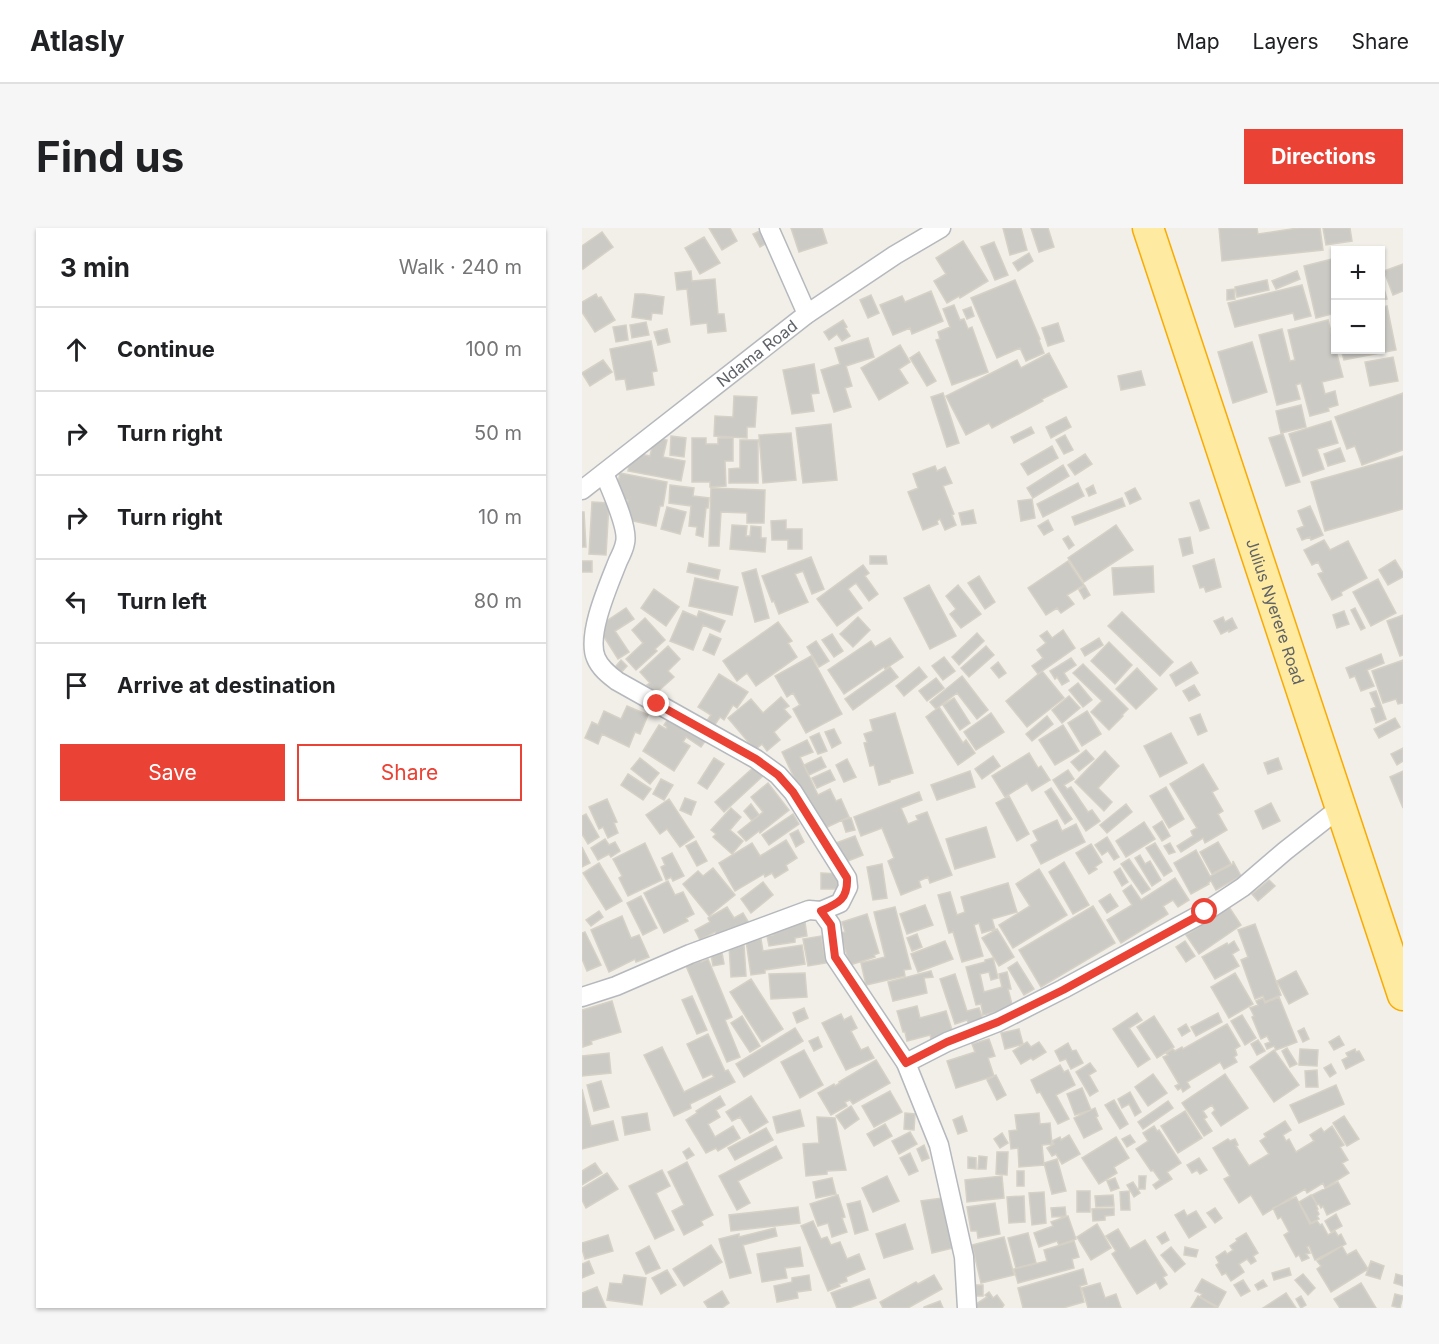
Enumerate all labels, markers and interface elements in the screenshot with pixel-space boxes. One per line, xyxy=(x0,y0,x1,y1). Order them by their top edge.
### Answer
text: Atlasly xyxy=(30,24,125,58)
text: Map xyxy=(1176,29,1220,54)
text: Layers xyxy=(1253,29,1319,54)
text: Share xyxy=(1352,29,1409,54)
button: Directions xyxy=(1244,129,1403,184)
text: Find us xyxy=(36,131,184,182)
map controls xyxy=(1331,246,1385,354)
button: + xyxy=(1331,246,1385,300)
text: 3 min xyxy=(60,252,130,283)
text: Walk · 240 m xyxy=(399,255,522,279)
button: − xyxy=(1331,300,1385,354)
street label: Ndama Road xyxy=(713,315,801,391)
icon: ahead xyxy=(60,333,93,366)
text: Continue xyxy=(117,336,215,362)
text: 100 m xyxy=(465,337,522,361)
icon: right xyxy=(60,417,93,450)
text: Turn right xyxy=(117,420,223,446)
text: 50 m xyxy=(474,421,522,445)
icon: right xyxy=(60,501,93,534)
text: Turn right xyxy=(117,504,223,530)
text: 10 m xyxy=(478,505,522,529)
street label: Julius Nyerere Road xyxy=(1242,536,1309,687)
icon: left xyxy=(60,585,93,618)
text: Turn left xyxy=(117,588,207,614)
text: 80 m xyxy=(474,589,522,613)
icon: arrive xyxy=(60,669,93,702)
text: Arrive at destination xyxy=(117,672,336,698)
route end xyxy=(643,690,669,716)
button: Save xyxy=(60,744,285,801)
button: Share xyxy=(297,744,522,801)
route start xyxy=(1191,898,1217,924)

